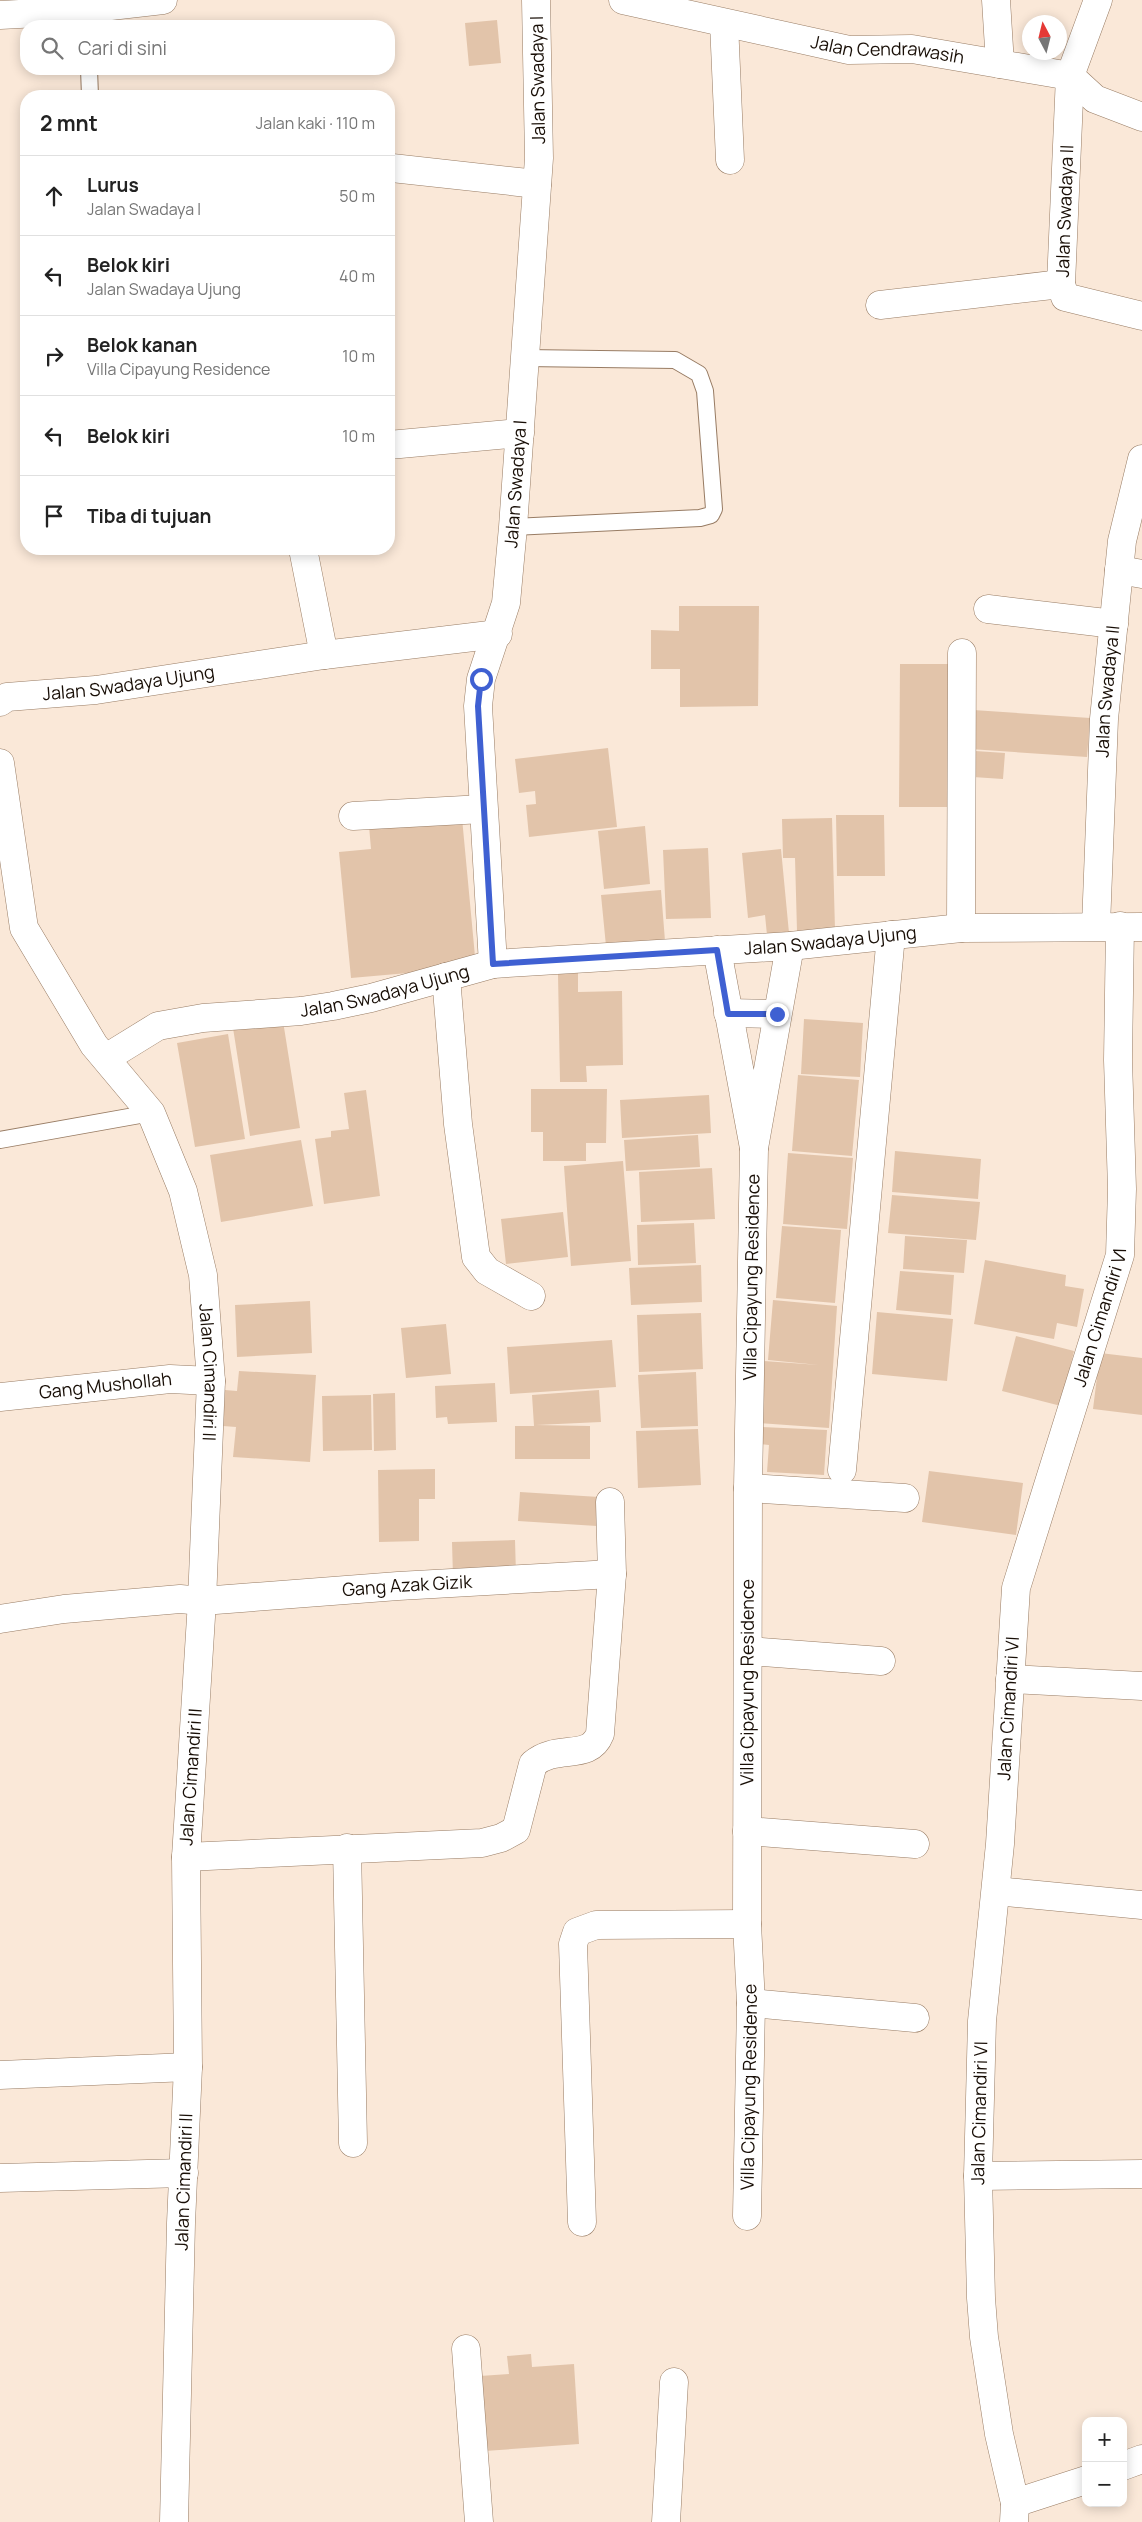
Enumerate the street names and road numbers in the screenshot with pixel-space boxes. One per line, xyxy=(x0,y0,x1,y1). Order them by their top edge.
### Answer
street label: Jalan Swadaya I xyxy=(524,16,550,144)
street label: Jalan Cendrawasih xyxy=(809,29,966,69)
street label: Jalan Swadaya II xyxy=(1050,144,1078,278)
street label: Jalan Swadaya I xyxy=(498,419,532,549)
street label: Jalan Swadaya II xyxy=(1090,624,1124,758)
street label: Jalan Swadaya Ujung xyxy=(42,659,216,705)
street label: Jalan Swadaya Ujung xyxy=(743,920,918,960)
street label: Jalan Swadaya Ujung xyxy=(298,958,472,1022)
street label: Villa Cipayung Residence xyxy=(737,1174,765,1381)
street label: Jalan Cimandiri VI xyxy=(1067,1248,1131,1390)
street label: Jalan Cimandiri II xyxy=(194,1303,224,1441)
street label: Gang Mushollah xyxy=(38,1366,173,1404)
street label: Gang Azak Gizik xyxy=(341,1569,474,1601)
street label: Villa Cipayung Residence xyxy=(734,1579,759,1785)
street label: Jalan Cimandiri VI xyxy=(991,1636,1024,1781)
street label: Jalan Cimandiri II xyxy=(173,1708,207,1846)
street label: Villa Cipayung Residence xyxy=(734,1983,762,2190)
street label: Jalan Cimandiri VI xyxy=(965,2041,992,2186)
street label: Jalan Cimandiri II xyxy=(169,2113,197,2251)

